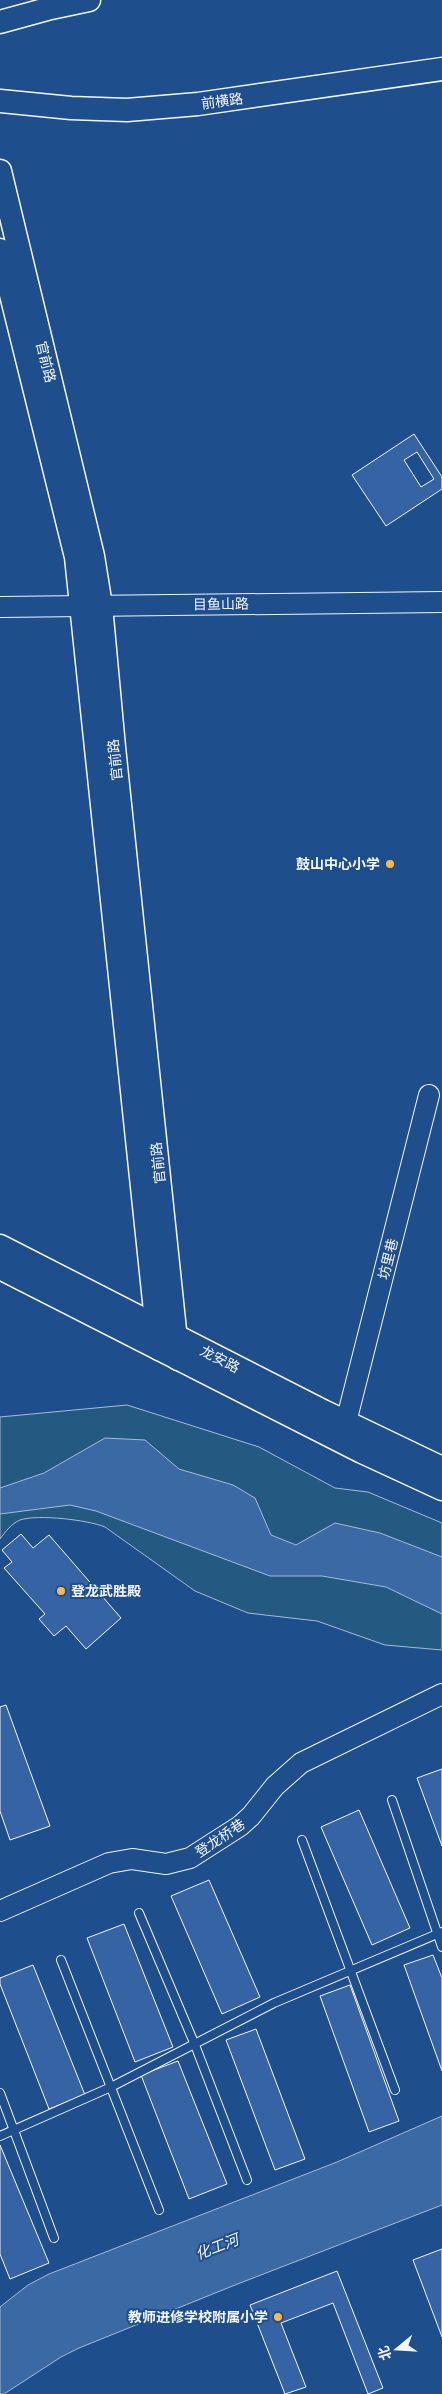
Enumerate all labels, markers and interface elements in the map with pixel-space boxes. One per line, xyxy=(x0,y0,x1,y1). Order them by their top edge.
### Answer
street label: 前横路 xyxy=(200,89,244,113)
street label: 官前路 xyxy=(32,339,60,385)
street label: 目鱼山路 xyxy=(193,595,249,613)
street label: 官前路 xyxy=(104,738,126,782)
place label: 鼓山中心小学 xyxy=(296,855,380,873)
marker: 鼓山中心小学 xyxy=(384,858,396,870)
street label: 官前路 xyxy=(147,1141,169,1185)
street label: 坊里巷 xyxy=(374,1236,402,1282)
street label: 龙安路 xyxy=(197,1341,243,1377)
place label: 登龙武胜殿 xyxy=(71,1582,141,1600)
marker: 登龙武胜殿 xyxy=(55,1585,67,1597)
street label: 登龙桥巷 xyxy=(192,1815,248,1861)
water label: 化工河 xyxy=(192,2229,244,2263)
place label: 教师进修学校附属小学 xyxy=(128,2308,268,2326)
marker: 教师进修学校附属小学 xyxy=(272,2311,284,2323)
north arrow xyxy=(372,2324,422,2374)
text: 北 xyxy=(374,2344,395,2362)

